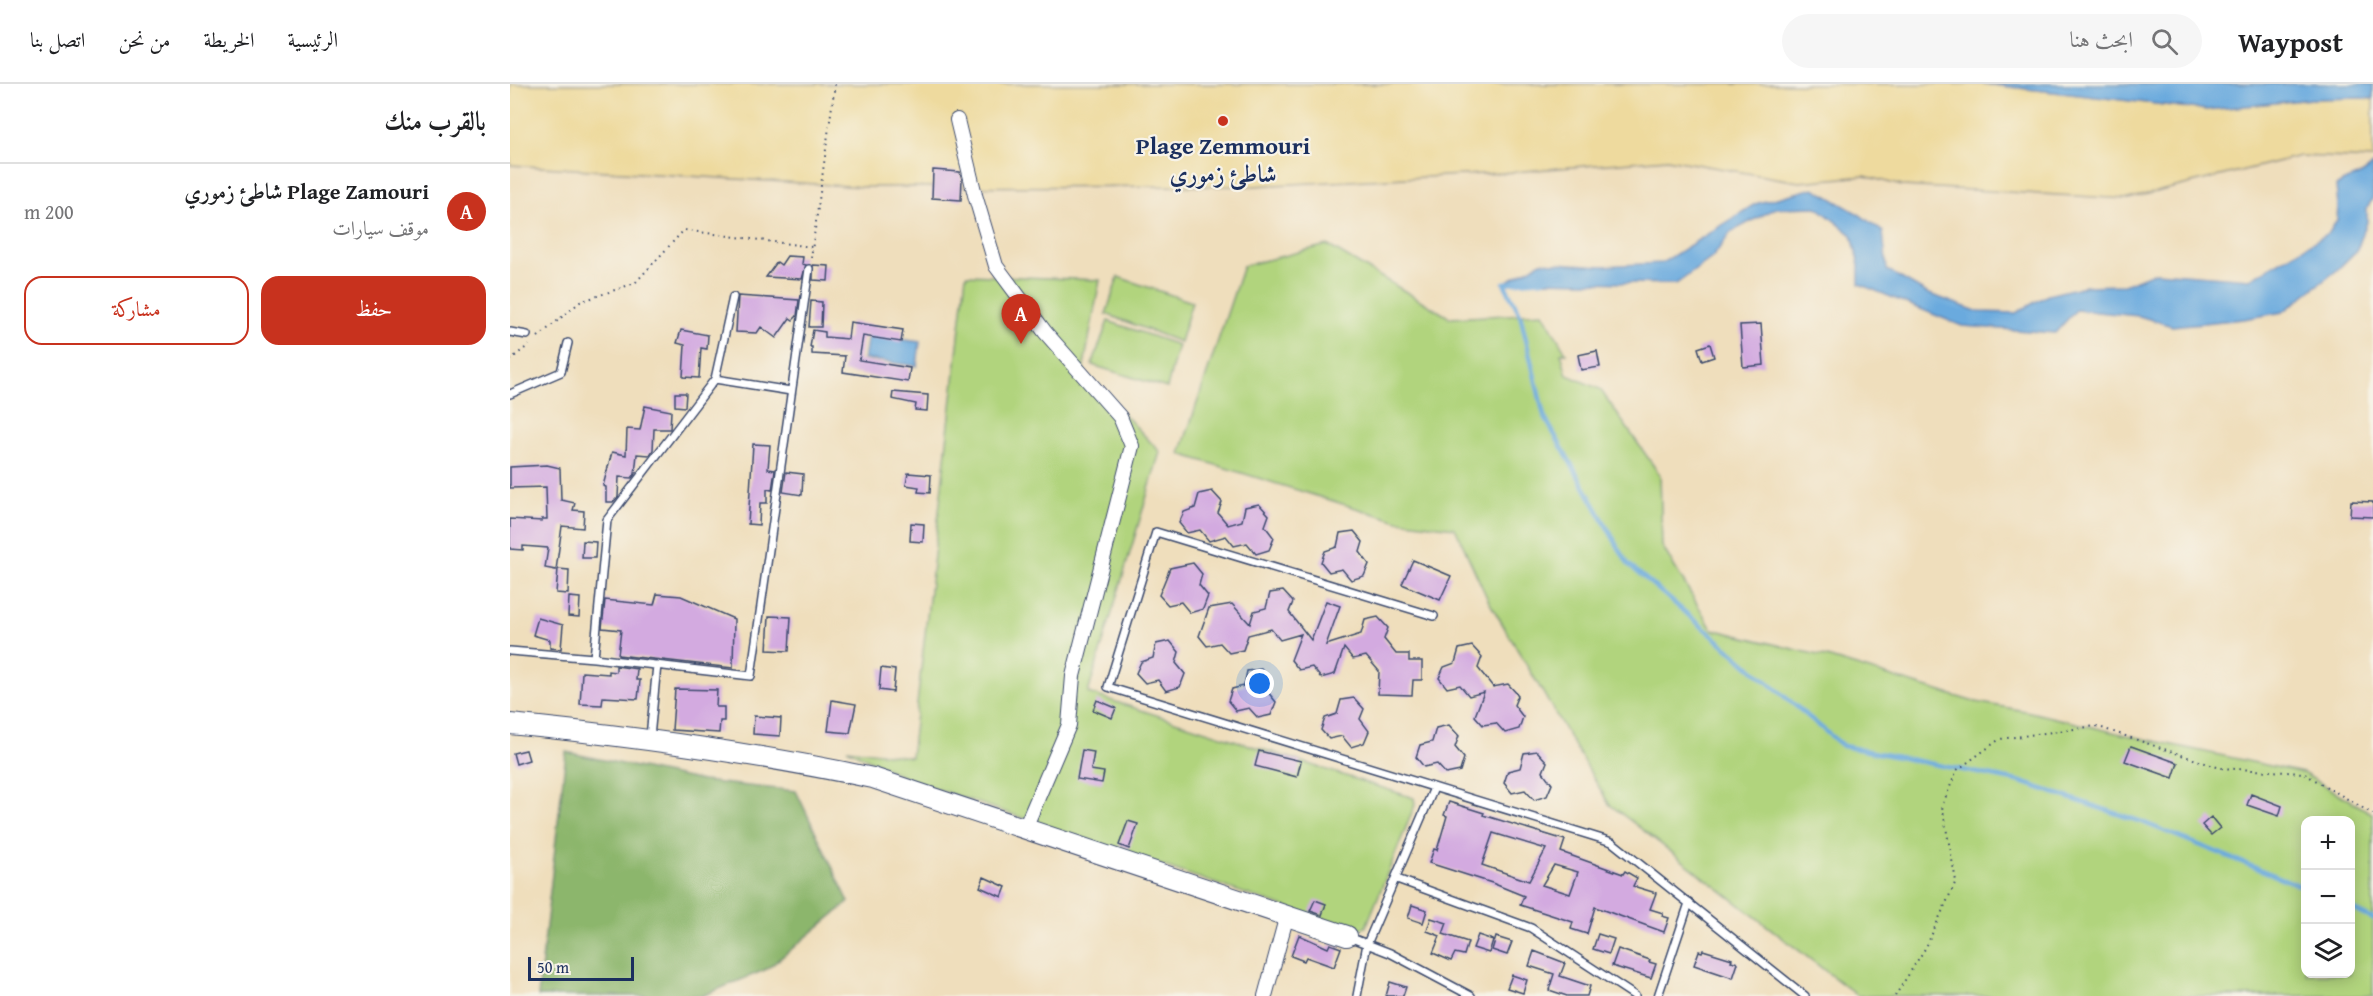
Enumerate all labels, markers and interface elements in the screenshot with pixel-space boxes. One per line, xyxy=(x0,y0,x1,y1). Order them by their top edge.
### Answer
search box xyxy=(1782,14,2202,68)
text: Waypost xyxy=(2238,21,2343,62)
text: ابحث هنا xyxy=(2070,23,2133,55)
text: اتصل بنا xyxy=(30,24,85,55)
text: من نحن xyxy=(118,24,171,55)
text: الخريطة xyxy=(204,24,255,55)
text: الرئيسية xyxy=(288,24,338,55)
icon: search xyxy=(2148,25,2181,58)
text: بالقرب منك xyxy=(384,101,486,140)
marker: Plage Zemmouri شاطئ زموري xyxy=(1216,114,1230,128)
place label: Plage Zemmouri شاطئ زموري xyxy=(1136,128,1310,193)
text: Plage Zamouri شاطئ زموري xyxy=(184,175,429,207)
text: 200 m xyxy=(24,197,74,226)
text: A xyxy=(460,197,473,226)
text: موقف سيارات xyxy=(332,213,429,242)
button: مشاركة xyxy=(24,276,249,345)
button: حفظ xyxy=(261,276,486,345)
pin: A xyxy=(1002,294,1040,344)
your location xyxy=(1245,669,1274,698)
map controls xyxy=(2301,816,2355,978)
button: + xyxy=(2301,816,2355,870)
button: − xyxy=(2301,870,2355,924)
button: layers xyxy=(2301,924,2355,978)
scale bar xyxy=(528,954,634,982)
text: 50 m xyxy=(537,955,569,979)

